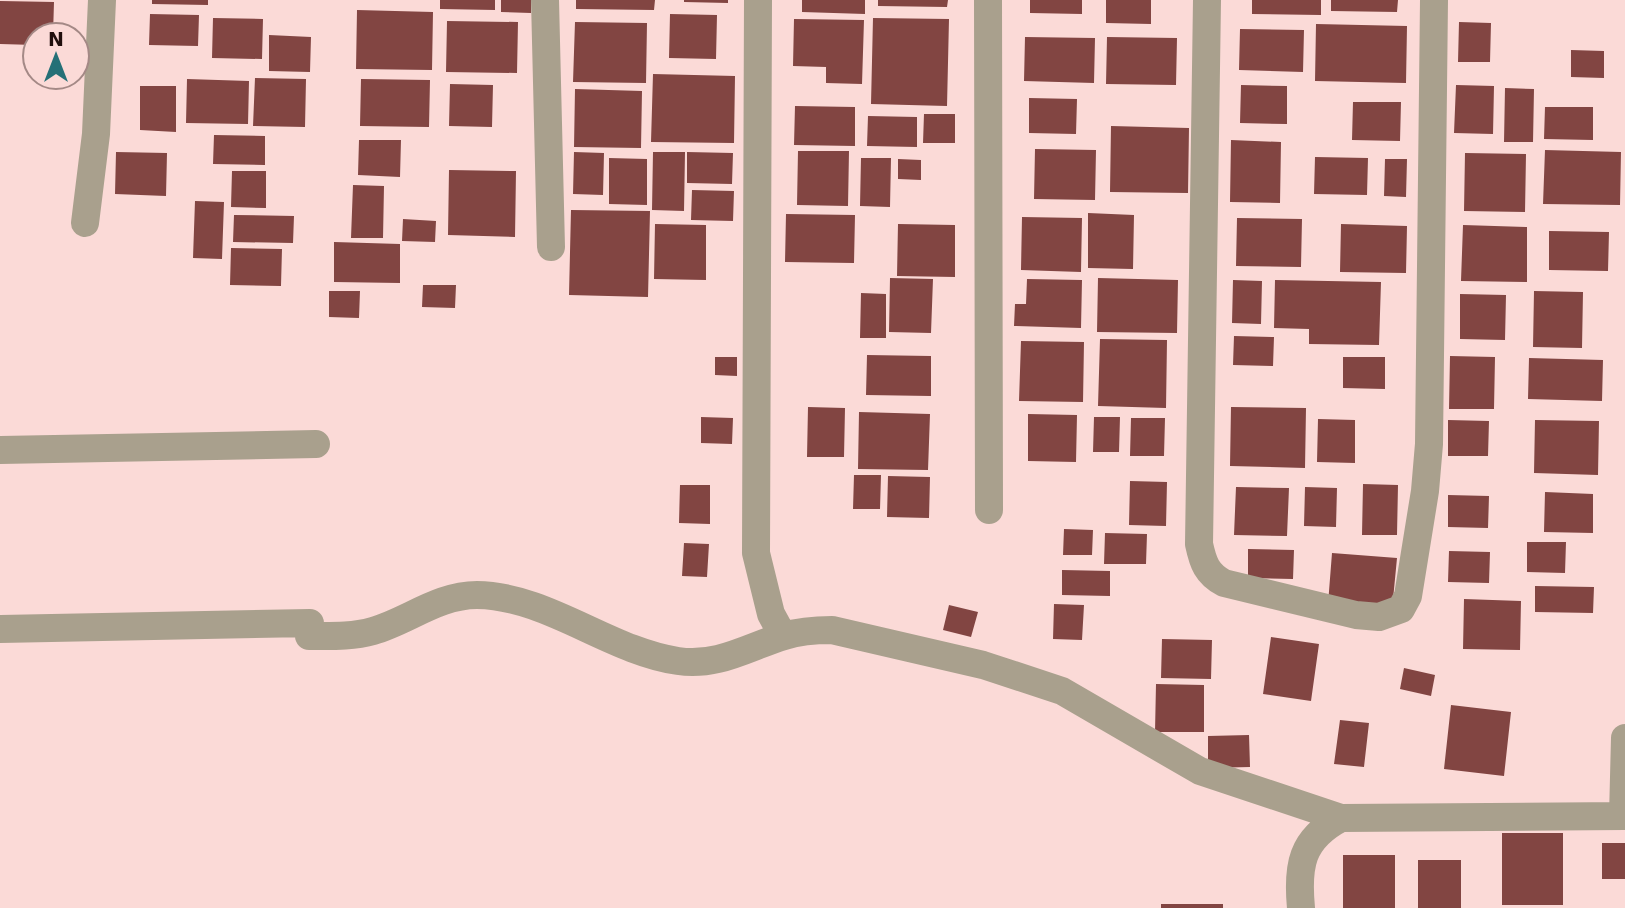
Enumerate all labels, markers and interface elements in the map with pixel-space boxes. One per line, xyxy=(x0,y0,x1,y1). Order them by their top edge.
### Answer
north arrow xyxy=(21,21,91,91)
text: N xyxy=(48,28,64,50)

